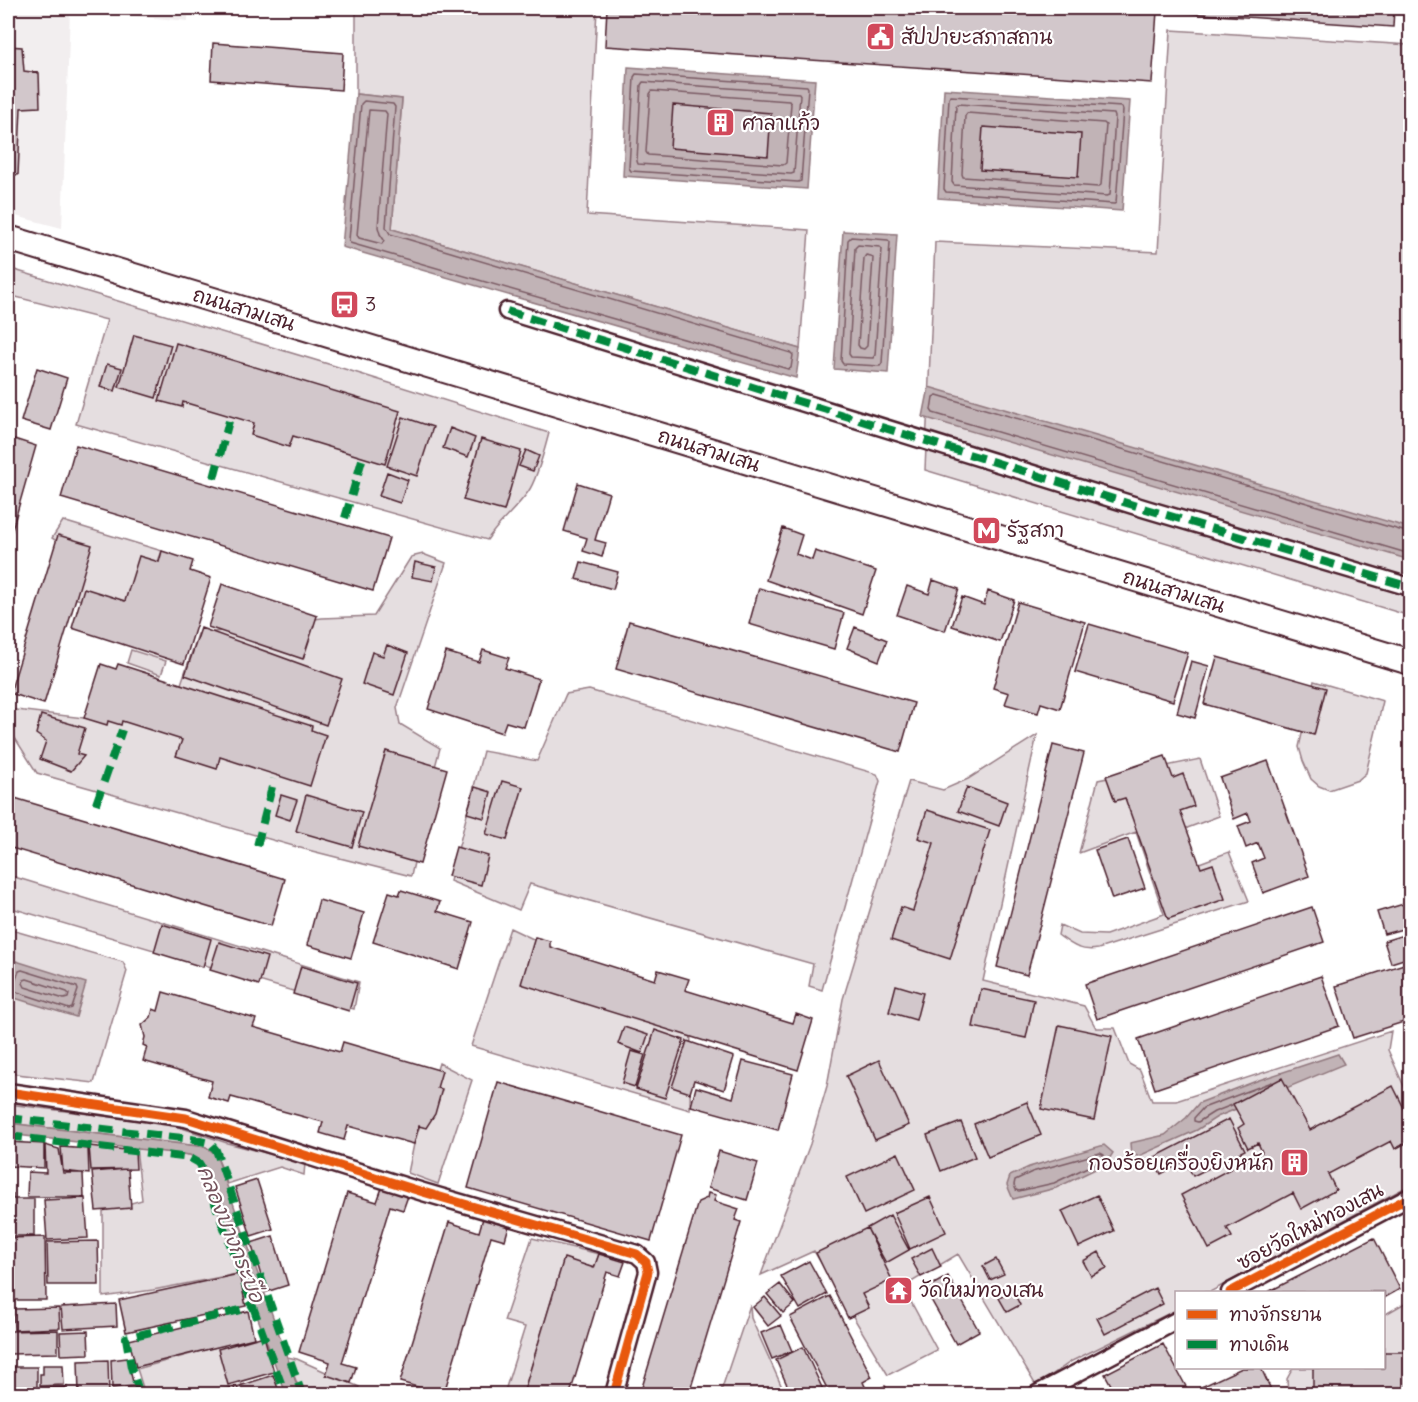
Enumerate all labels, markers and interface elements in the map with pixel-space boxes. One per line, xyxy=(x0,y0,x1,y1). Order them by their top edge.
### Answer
public building icon: สัปปายะสภาสถาน xyxy=(864,21,896,53)
place label: สัปปายะสภาสถาน xyxy=(901,24,1053,49)
building icon: ศาลาแก้ว xyxy=(705,107,737,139)
place label: ศาลาแก้ว xyxy=(742,110,820,135)
street label: ถนนสามเสน xyxy=(190,281,298,336)
bus stop icon: 3 xyxy=(328,288,360,320)
place label: 3 xyxy=(365,291,376,316)
street label: ถนนสามเสน xyxy=(655,422,763,477)
metro station icon: รัฐสภา xyxy=(970,514,1002,546)
place label: รัฐสภา xyxy=(1007,517,1064,544)
street label: ถนนสามเสน xyxy=(1120,563,1228,618)
place label: กองร้อยเครื่องยิงหนัก xyxy=(1088,1144,1274,1175)
building icon: กองร้อยเครื่องยิงหนัก xyxy=(1279,1147,1311,1179)
water label: คลองบางกระบือ xyxy=(192,1161,272,1308)
street label: ซอยวัดใหม่ทองเสน xyxy=(1232,1176,1387,1275)
temple icon: วัดใหม่ทองเสน xyxy=(882,1274,914,1306)
place label: วัดใหม่ทองเสน xyxy=(919,1277,1044,1302)
legend xyxy=(1175,1291,1385,1369)
text: ทางจักรยาน xyxy=(1229,1303,1321,1326)
text: ทางเดิน xyxy=(1229,1333,1289,1356)

